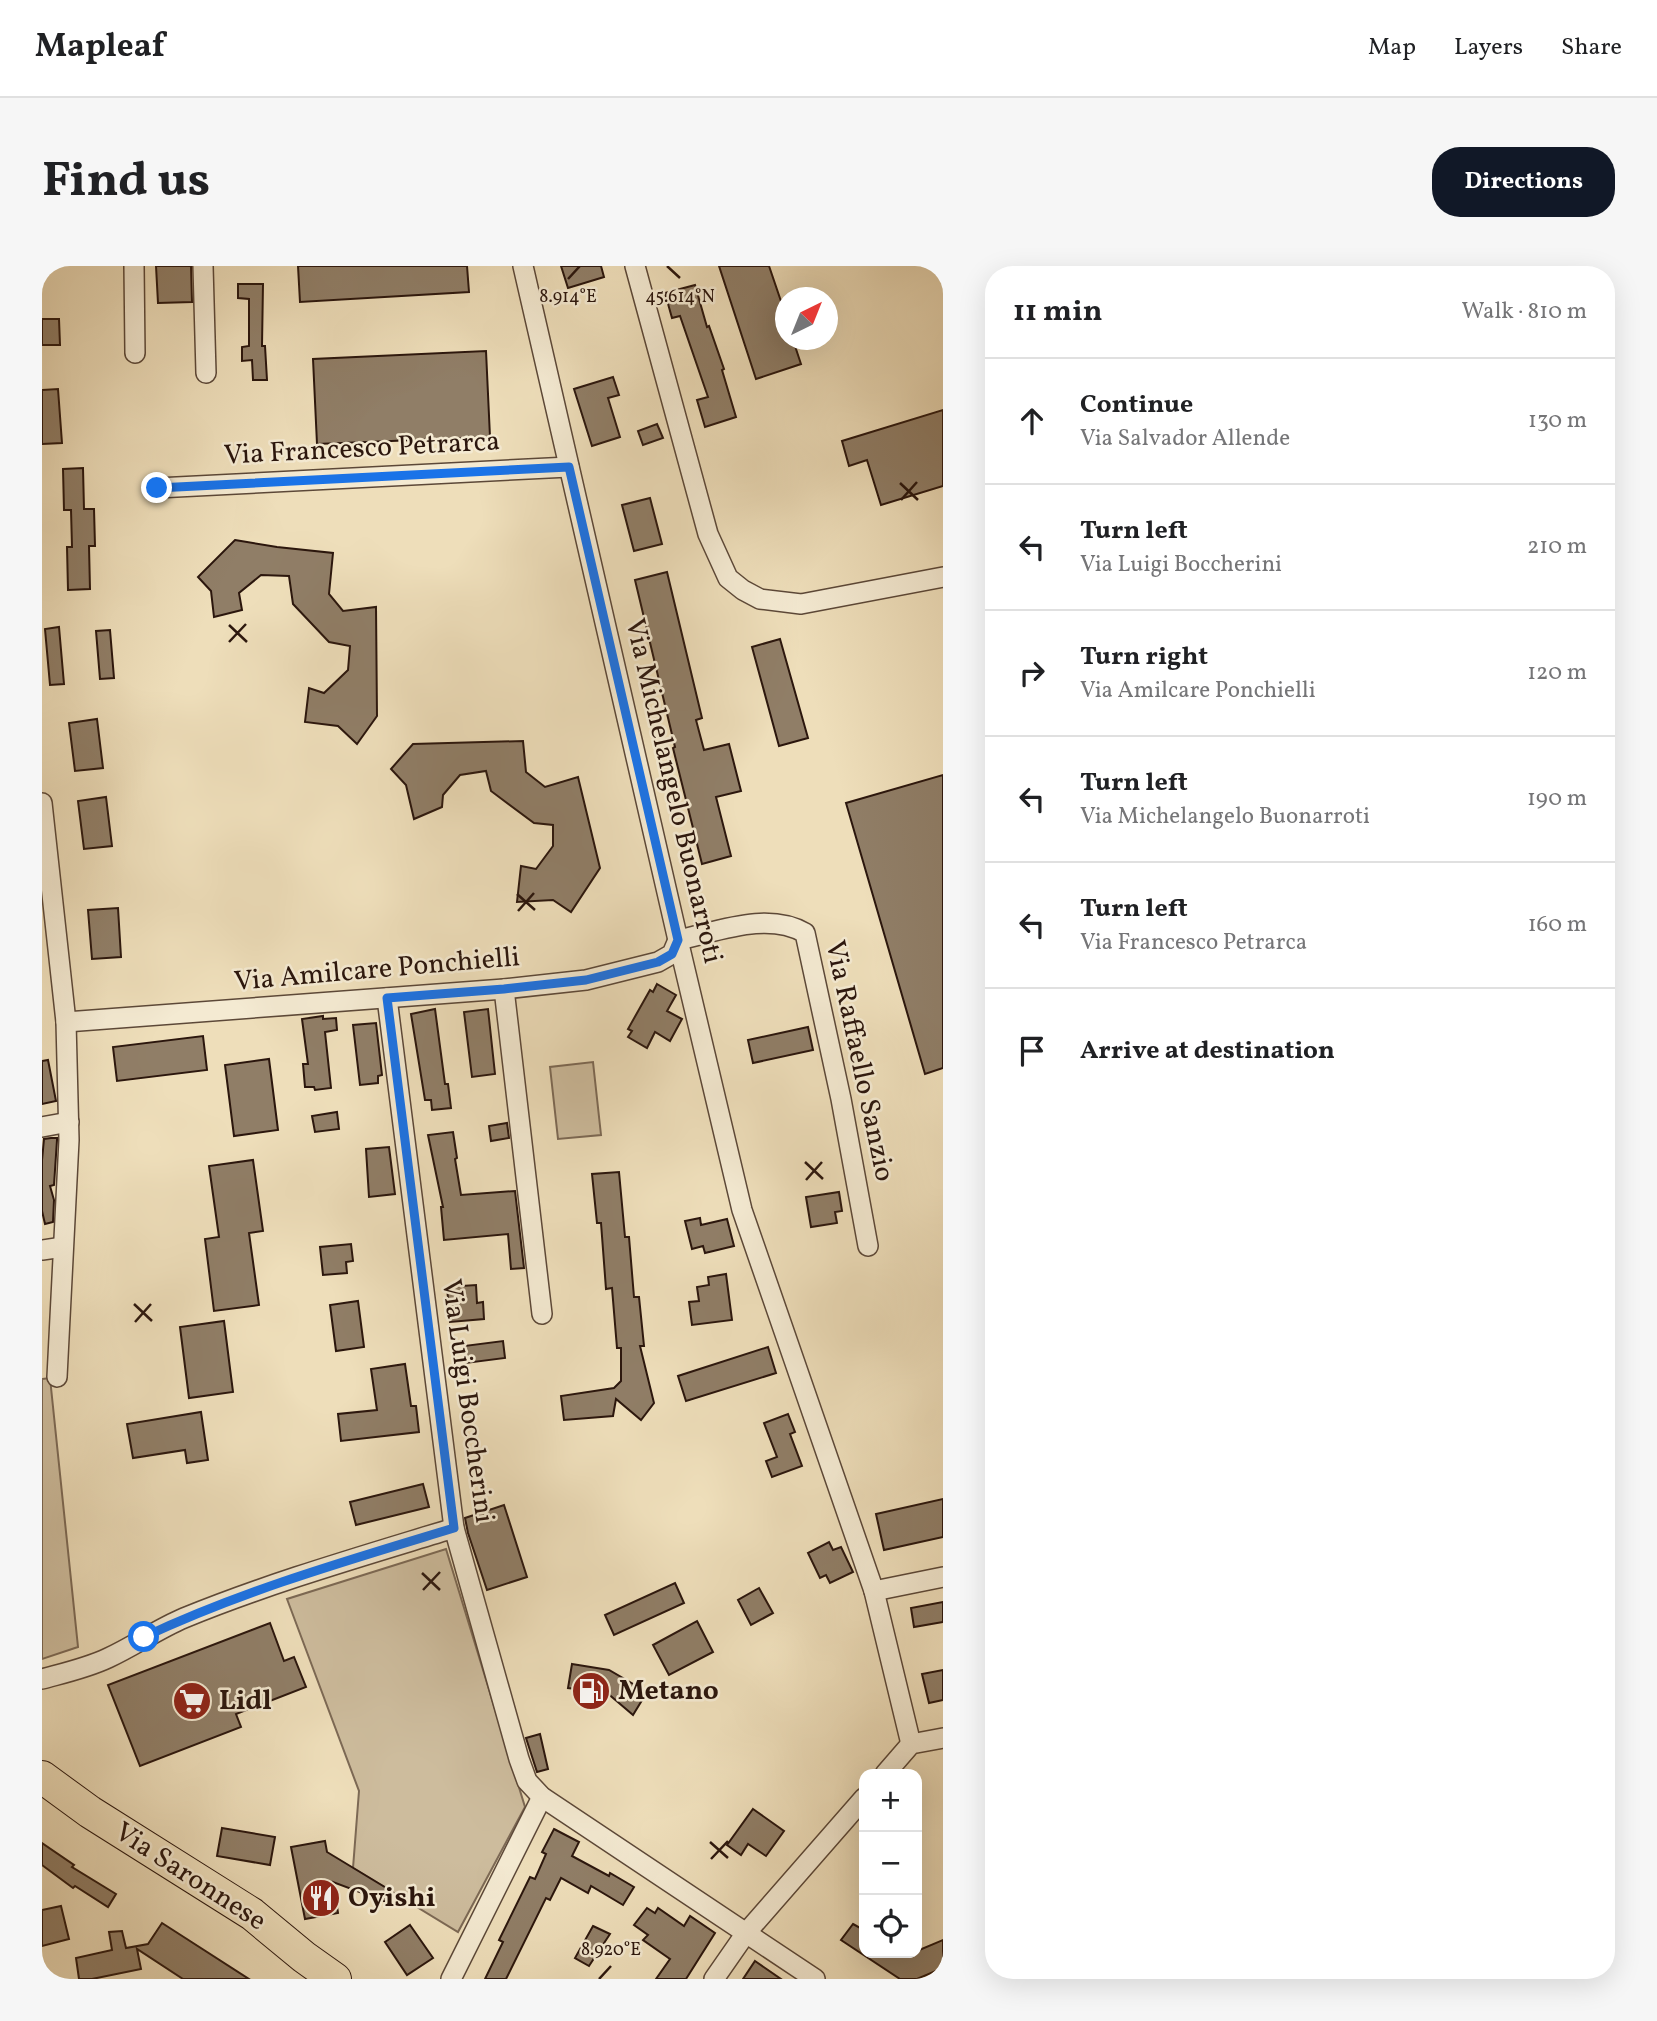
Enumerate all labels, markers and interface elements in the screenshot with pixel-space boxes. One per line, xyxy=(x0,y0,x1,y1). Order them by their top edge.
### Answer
text: Mapleaf xyxy=(35,25,165,71)
text: Map xyxy=(1368,31,1416,65)
text: Layers xyxy=(1454,31,1523,65)
text: Share xyxy=(1561,31,1622,65)
button: Directions xyxy=(1432,147,1615,217)
text: Find us xyxy=(42,148,210,217)
text: 8.914°E xyxy=(539,285,597,310)
text: 45.614°N xyxy=(645,285,715,310)
north arrow xyxy=(775,287,838,350)
text: 11 min xyxy=(1013,291,1103,333)
text: Walk · 810 m xyxy=(1462,296,1587,328)
text: Continue xyxy=(1080,387,1193,423)
icon: ahead xyxy=(1013,402,1051,440)
text: 130 m xyxy=(1528,405,1587,437)
street label: Via Francesco Petrarca xyxy=(223,422,501,476)
text: Via Salvador Allende xyxy=(1080,423,1290,455)
route end xyxy=(141,472,172,503)
text: Turn left xyxy=(1080,513,1188,549)
icon: left xyxy=(1013,528,1051,566)
text: 210 m xyxy=(1527,531,1587,563)
text: Via Luigi Boccherini xyxy=(1080,549,1282,581)
street label: Via Michelangelo Buonarroti xyxy=(614,615,732,967)
text: Turn right xyxy=(1080,639,1208,675)
icon: right xyxy=(1013,654,1051,692)
text: 120 m xyxy=(1527,657,1587,689)
text: Via Amilcare Ponchielli xyxy=(1080,675,1316,707)
text: Turn left xyxy=(1080,765,1188,801)
icon: left xyxy=(1013,780,1051,818)
text: 190 m xyxy=(1527,783,1587,815)
text: Via Michelangelo Buonarroti xyxy=(1080,801,1370,833)
text: Turn left xyxy=(1080,891,1188,927)
icon: left xyxy=(1013,906,1051,944)
text: 160 m xyxy=(1528,909,1587,941)
text: Via Francesco Petrarca xyxy=(1080,927,1307,959)
street label: Via Raffaello Sanzio xyxy=(814,937,904,1185)
street label: Via Amilcare Ponchielli xyxy=(232,938,522,1002)
icon: arrive xyxy=(1013,1032,1051,1070)
text: Arrive at destination xyxy=(1080,1033,1335,1069)
street label: Via Luigi Boccherini xyxy=(431,1277,503,1525)
route start xyxy=(128,1621,159,1652)
fuel station icon: Metano xyxy=(570,1670,612,1712)
place label: Metano xyxy=(618,1672,719,1711)
supermarket icon: Lidl xyxy=(171,1680,213,1722)
place label: Lidl xyxy=(219,1682,272,1721)
map controls xyxy=(859,1769,922,1958)
button: + xyxy=(859,1769,922,1832)
street label: Via Saronnese xyxy=(107,1813,273,1941)
button: − xyxy=(859,1832,922,1895)
restaurant icon: Oyishi xyxy=(300,1877,342,1919)
place label: Oyishi xyxy=(348,1879,436,1918)
button: locate xyxy=(859,1895,922,1958)
text: 8.920°E xyxy=(581,1938,641,1963)

